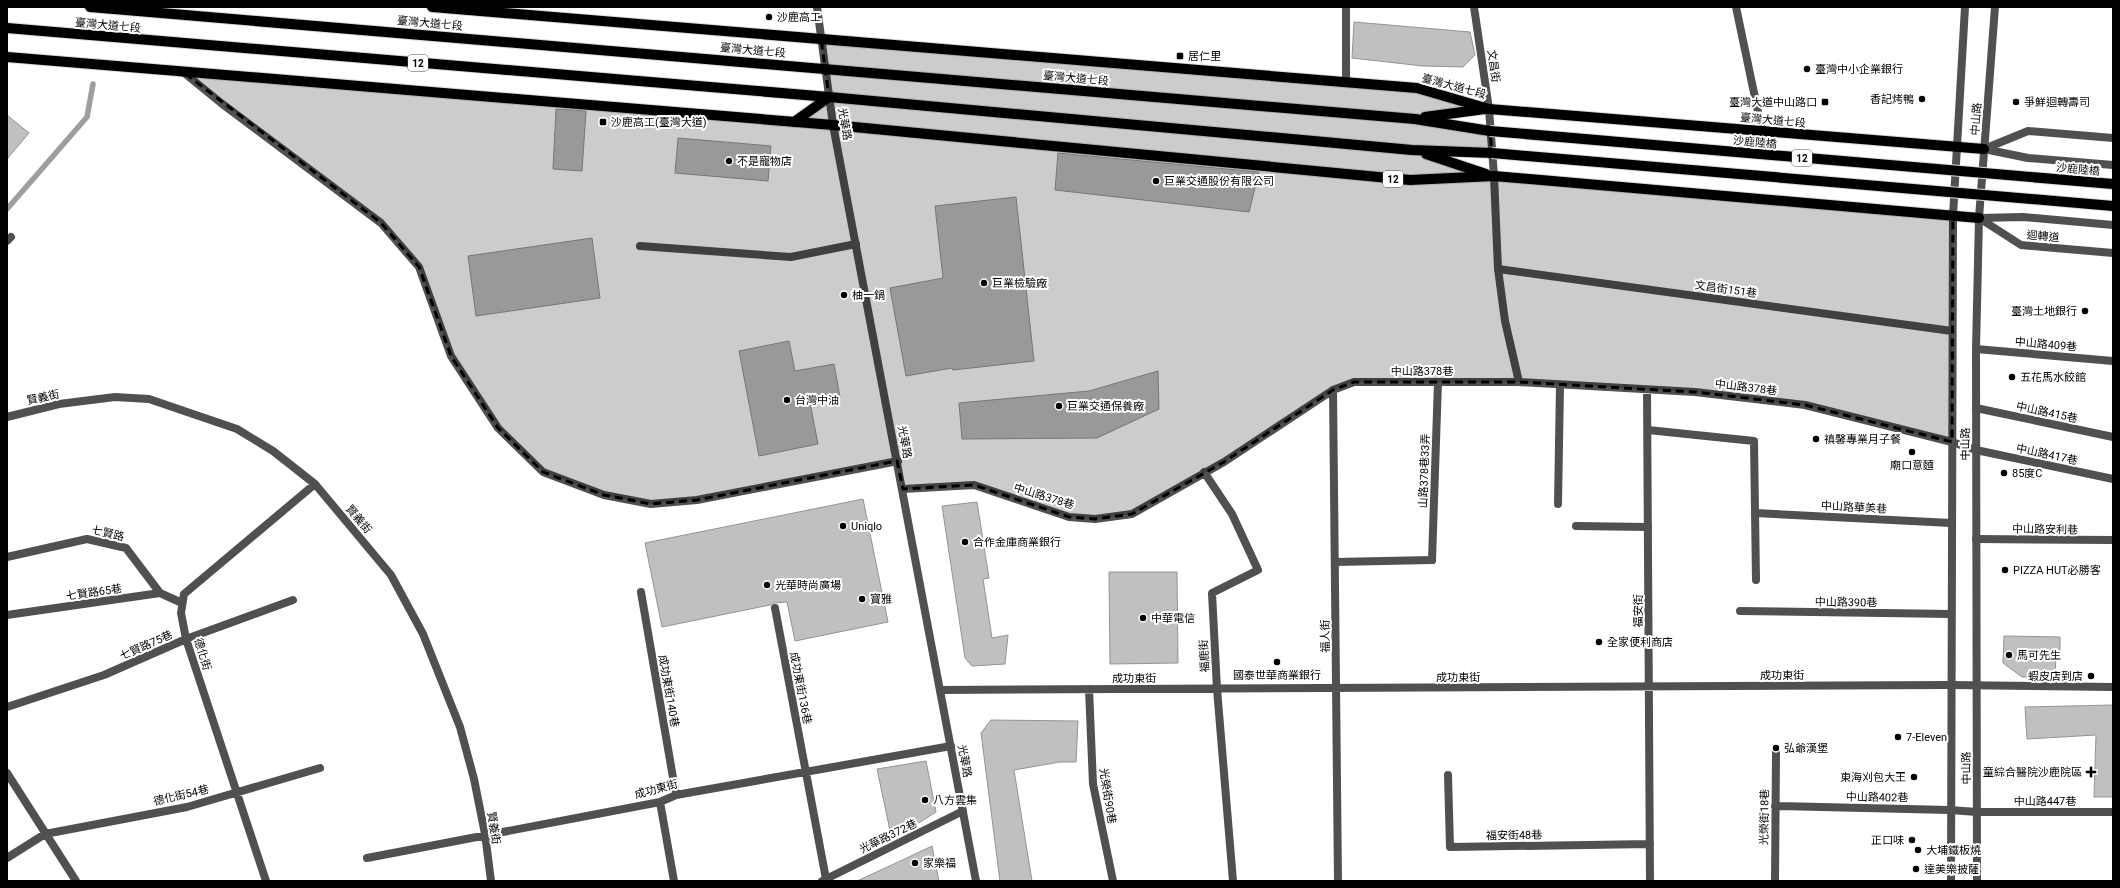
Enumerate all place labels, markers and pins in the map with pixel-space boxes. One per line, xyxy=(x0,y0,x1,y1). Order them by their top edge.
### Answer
place label: 沙鹿高工 xyxy=(777,11,821,24)
marker: 沙鹿高工 xyxy=(764,12,774,22)
place label: 居仁里 xyxy=(1188,50,1221,63)
marker: 居仁里 xyxy=(1175,51,1185,61)
place label: 臺灣中小企業銀行 xyxy=(1815,63,1903,76)
marker: 臺灣中小企業銀行 xyxy=(1802,64,1812,74)
place label: 香記烤鴨 xyxy=(1870,93,1914,106)
marker: 香記烤鴨 xyxy=(1917,94,1927,104)
place label: 臺灣大道中山路口 xyxy=(1729,96,1817,109)
place label: 爭鮮迴轉壽司 xyxy=(2024,96,2090,109)
marker: 臺灣大道中山路口 xyxy=(1820,97,1830,107)
marker: 爭鮮迴轉壽司 xyxy=(2011,97,2021,107)
place label: 沙鹿高工(臺灣大道) xyxy=(611,116,707,129)
marker: 沙鹿高工(臺灣大道) xyxy=(598,117,608,127)
place label: 不是寵物店 xyxy=(737,155,792,168)
marker: 不是寵物店 xyxy=(724,156,734,166)
place label: 巨業交通股份有限公司 xyxy=(1164,175,1274,188)
marker: 巨業交通股份有限公司 xyxy=(1151,176,1161,186)
place label: 巨業檢驗廠 xyxy=(992,277,1047,290)
marker: 巨業檢驗廠 xyxy=(979,278,989,288)
place label: 柚一鍋 xyxy=(852,289,885,302)
marker: 柚一鍋 xyxy=(839,290,849,300)
place label: 臺灣土地銀行 xyxy=(2011,305,2077,318)
marker: 臺灣土地銀行 xyxy=(2080,306,2090,316)
place label: 五花馬水餃館 xyxy=(2020,371,2086,384)
marker: 五花馬水餃館 xyxy=(2007,372,2017,382)
place label: 台灣中油 xyxy=(795,394,839,407)
marker: 台灣中油 xyxy=(782,395,792,405)
place label: 巨業交通保養廠 xyxy=(1067,400,1144,413)
marker: 巨業交通保養廠 xyxy=(1054,401,1064,411)
place label: 禛馨專業月子餐 xyxy=(1824,433,1901,446)
marker: 禛馨專業月子餐 xyxy=(1811,434,1821,444)
marker: 廟口意麵 xyxy=(1907,447,1917,457)
place label: 廟口意麵 xyxy=(1890,459,1934,472)
place label: 85度C xyxy=(2012,467,2043,480)
marker: 85度C xyxy=(1999,468,2009,478)
place label: Uniqlo xyxy=(851,520,882,533)
marker: Uniqlo xyxy=(838,521,848,531)
place label: 合作金庫商業銀行 xyxy=(973,536,1061,549)
marker: 合作金庫商業銀行 xyxy=(960,537,970,547)
place label: PIZZA HUT必勝客 xyxy=(2013,564,2101,577)
marker: PIZZA HUT必勝客 xyxy=(2000,565,2010,575)
place label: 光華時尚廣場 xyxy=(775,579,841,592)
marker: 光華時尚廣場 xyxy=(762,580,772,590)
place label: 寶雅 xyxy=(870,593,892,606)
marker: 寶雅 xyxy=(857,594,867,604)
place label: 中華電信 xyxy=(1151,612,1195,625)
marker: 中華電信 xyxy=(1138,613,1148,623)
place label: 全家便利商店 xyxy=(1607,636,1673,649)
marker: 全家便利商店 xyxy=(1594,637,1604,647)
place label: 馬可先生 xyxy=(2017,649,2061,662)
marker: 馬可先生 xyxy=(2004,650,2014,660)
marker: 國泰世華商業銀行 xyxy=(1272,657,1282,667)
place label: 國泰世華商業銀行 xyxy=(1233,669,1321,682)
place label: 蝦皮店到店 xyxy=(2028,670,2083,683)
marker: 蝦皮店到店 xyxy=(2086,671,2096,681)
place label: 7-Eleven xyxy=(1906,731,1947,744)
marker: 7-Eleven xyxy=(1893,732,1903,742)
place label: 弘爺漢堡 xyxy=(1784,742,1828,755)
marker: 弘爺漢堡 xyxy=(1771,743,1781,753)
place label: 童綜合醫院沙鹿院區 xyxy=(1983,766,2082,779)
marker: 童綜合醫院沙鹿院區 xyxy=(2085,766,2097,778)
place label: 東海刈包大王 xyxy=(1840,771,1906,784)
marker: 東海刈包大王 xyxy=(1909,772,1919,782)
place label: 八方雲集 xyxy=(933,794,977,807)
marker: 八方雲集 xyxy=(920,795,930,805)
place label: 正口味 xyxy=(1871,834,1904,847)
marker: 正口味 xyxy=(1907,835,1917,845)
place label: 大埔鐵板燒 xyxy=(1926,844,1981,857)
marker: 大埔鐵板燒 xyxy=(1913,845,1923,855)
place label: 家樂福 xyxy=(923,857,956,870)
marker: 家樂福 xyxy=(910,858,920,868)
place label: 達美樂披薩 xyxy=(1924,863,1979,876)
marker: 達美樂披薩 xyxy=(1911,864,1921,874)

